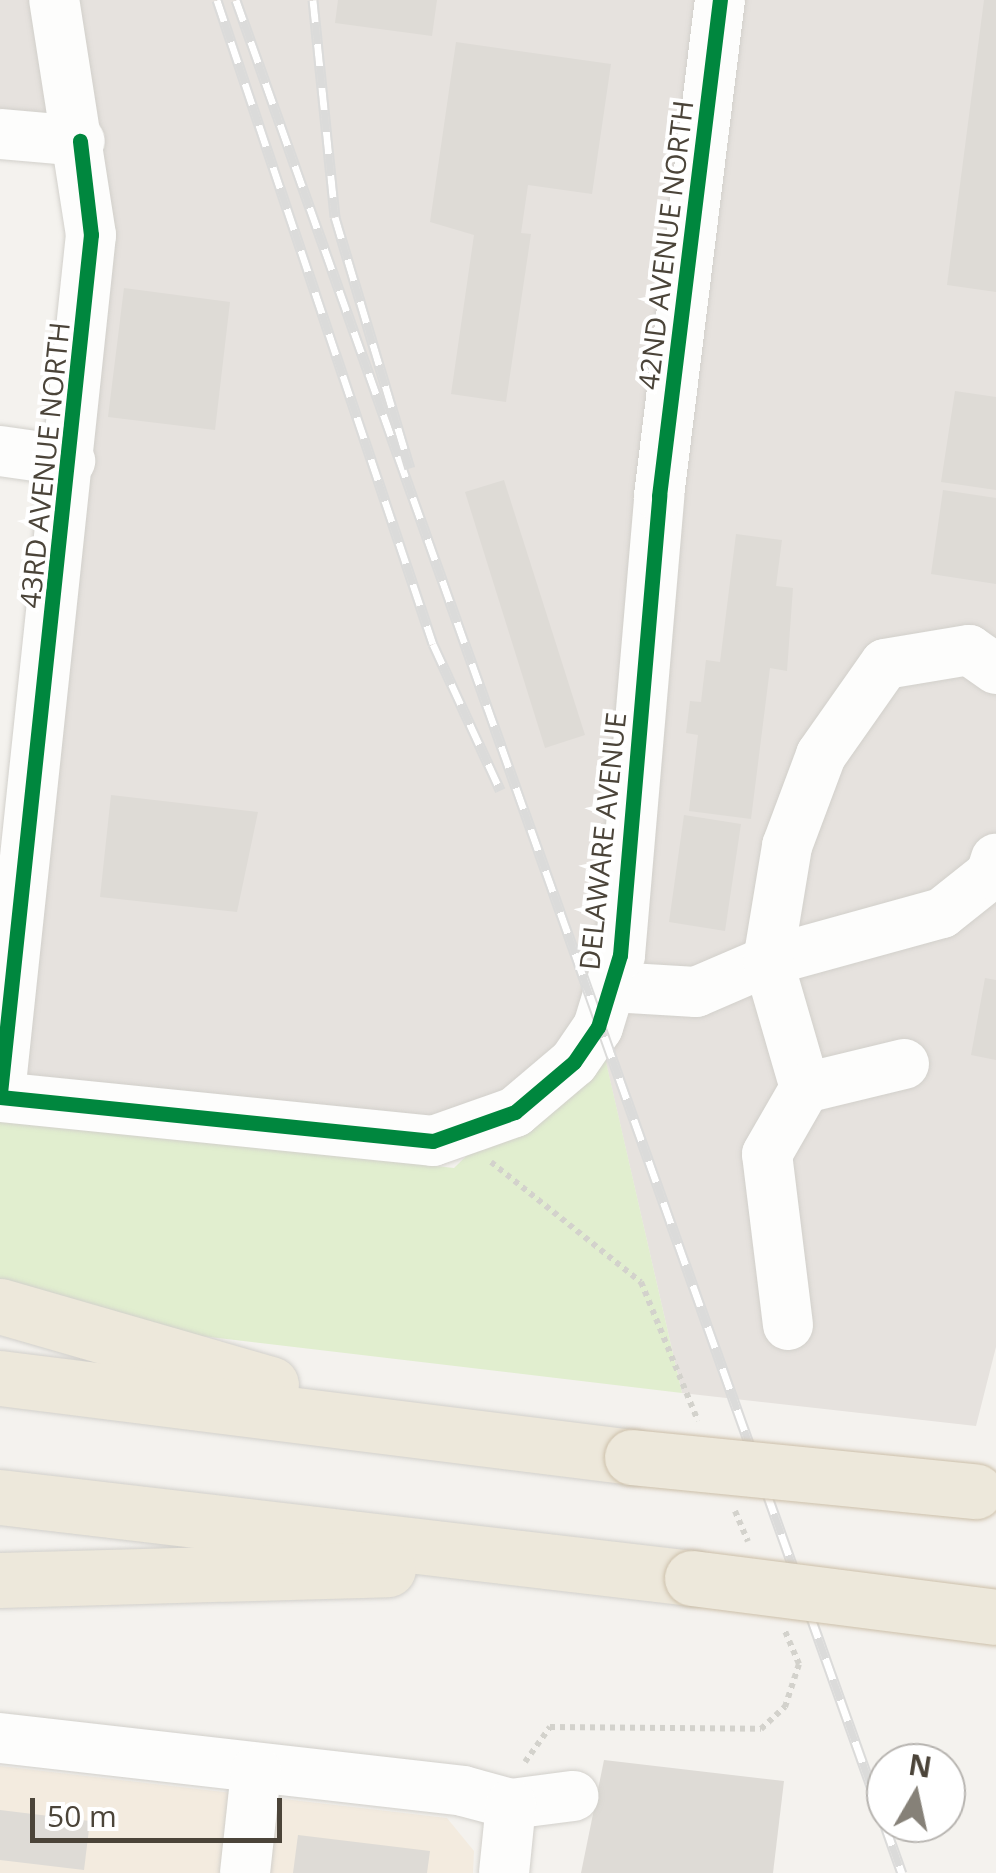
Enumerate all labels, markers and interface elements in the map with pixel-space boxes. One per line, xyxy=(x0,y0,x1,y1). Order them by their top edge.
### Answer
street label: 42ND AVENUE NORTH xyxy=(631,98,699,392)
street label: 43RD AVENUE NORTH xyxy=(12,320,76,610)
street label: DELAWARE AVENUE xyxy=(572,711,632,971)
north arrow xyxy=(866,1743,966,1843)
text: N xyxy=(906,1745,935,1786)
scale bar xyxy=(35,1778,288,1840)
text: 50 m xyxy=(47,1795,117,1836)

